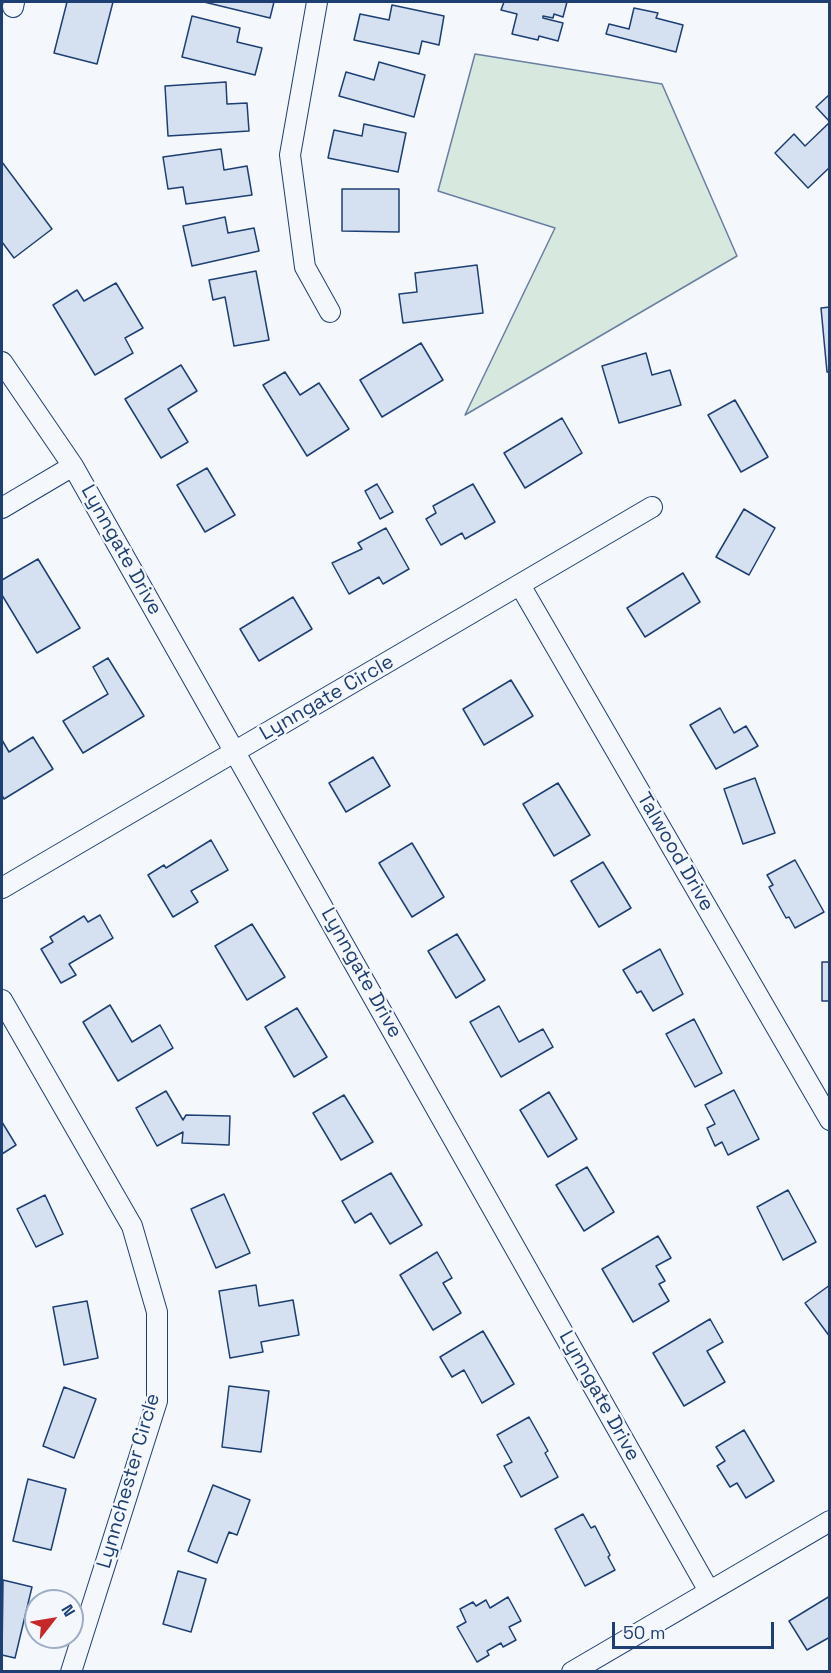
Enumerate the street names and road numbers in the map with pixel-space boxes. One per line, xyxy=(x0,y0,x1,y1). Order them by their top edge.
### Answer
street label: Lynngate Drive xyxy=(75,481,167,619)
street label: Lynngate Circle xyxy=(256,650,398,746)
street label: Talwood Drive xyxy=(631,788,719,916)
street label: Lynngate Drive xyxy=(315,904,407,1042)
street label: Lynngate Drive xyxy=(553,1327,645,1465)
street label: Lynnchester Circle xyxy=(93,1391,165,1571)

